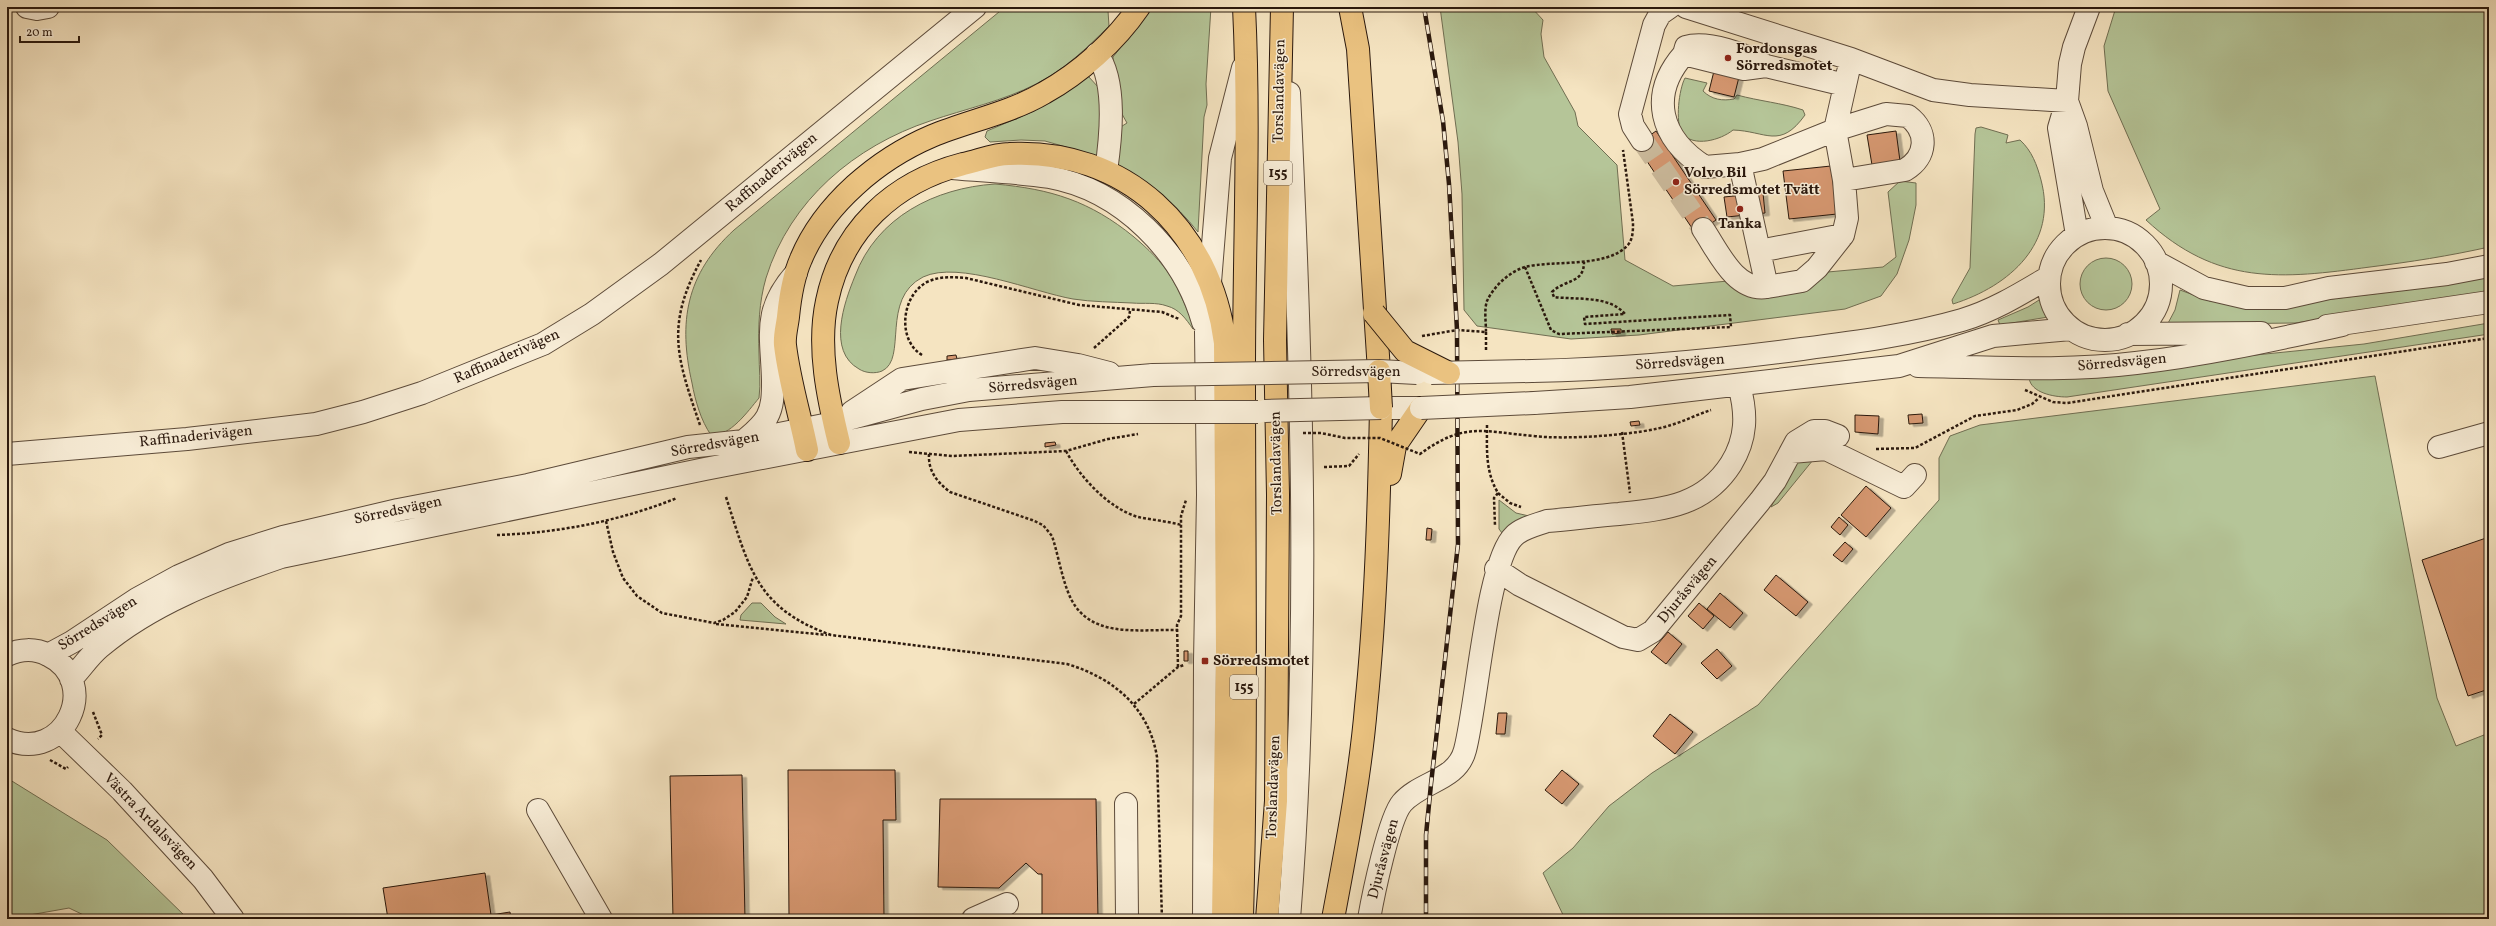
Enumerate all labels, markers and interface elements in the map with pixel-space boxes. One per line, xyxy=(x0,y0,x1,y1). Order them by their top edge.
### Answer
scale bar xyxy=(20,18,79,44)
text: 20 m xyxy=(26,25,53,41)
street label: Torslandavägen xyxy=(1269,39,1291,143)
place label: Fordonsgas Sörredsmotet xyxy=(1736,39,1833,77)
marker: Fordonsgas Sörredsmotet xyxy=(1723,53,1733,63)
street label: Raffinaderivägen xyxy=(722,128,822,218)
road number: 155 xyxy=(1264,161,1292,185)
place label: Volvo Bil Sörredsmotet Tvätt xyxy=(1684,163,1820,201)
marker: Volvo Bil Sörredsmotet Tvätt xyxy=(1671,177,1681,187)
marker: Tanka xyxy=(1735,204,1745,214)
place label: Tanka xyxy=(1718,214,1762,235)
street label: Raffinaderivägen xyxy=(451,324,563,390)
street label: Sörredsvägen xyxy=(1635,349,1725,377)
street label: Sörredsvägen xyxy=(2076,349,2168,377)
street label: Sörredsvägen xyxy=(1311,362,1401,383)
street label: Sörredsvägen xyxy=(987,371,1079,399)
street label: Torslandavägen xyxy=(1266,411,1288,515)
street label: Raffinaderivägen xyxy=(138,421,254,453)
street label: Sörredsvägen xyxy=(669,427,761,463)
street label: Sörredsvägen xyxy=(352,491,444,531)
street label: Djuråsvägen xyxy=(1653,552,1723,628)
street label: Sörredsvägen xyxy=(54,591,142,657)
place label: Sörredsmotet xyxy=(1213,651,1310,672)
marker: Sörredsmotet xyxy=(1200,656,1210,666)
road number: 155 xyxy=(1230,675,1258,699)
street label: Torslandavägen xyxy=(1262,735,1286,839)
street label: Västra Ardalsvägen xyxy=(98,769,202,875)
street label: Djuråsvägen xyxy=(1363,816,1405,902)

